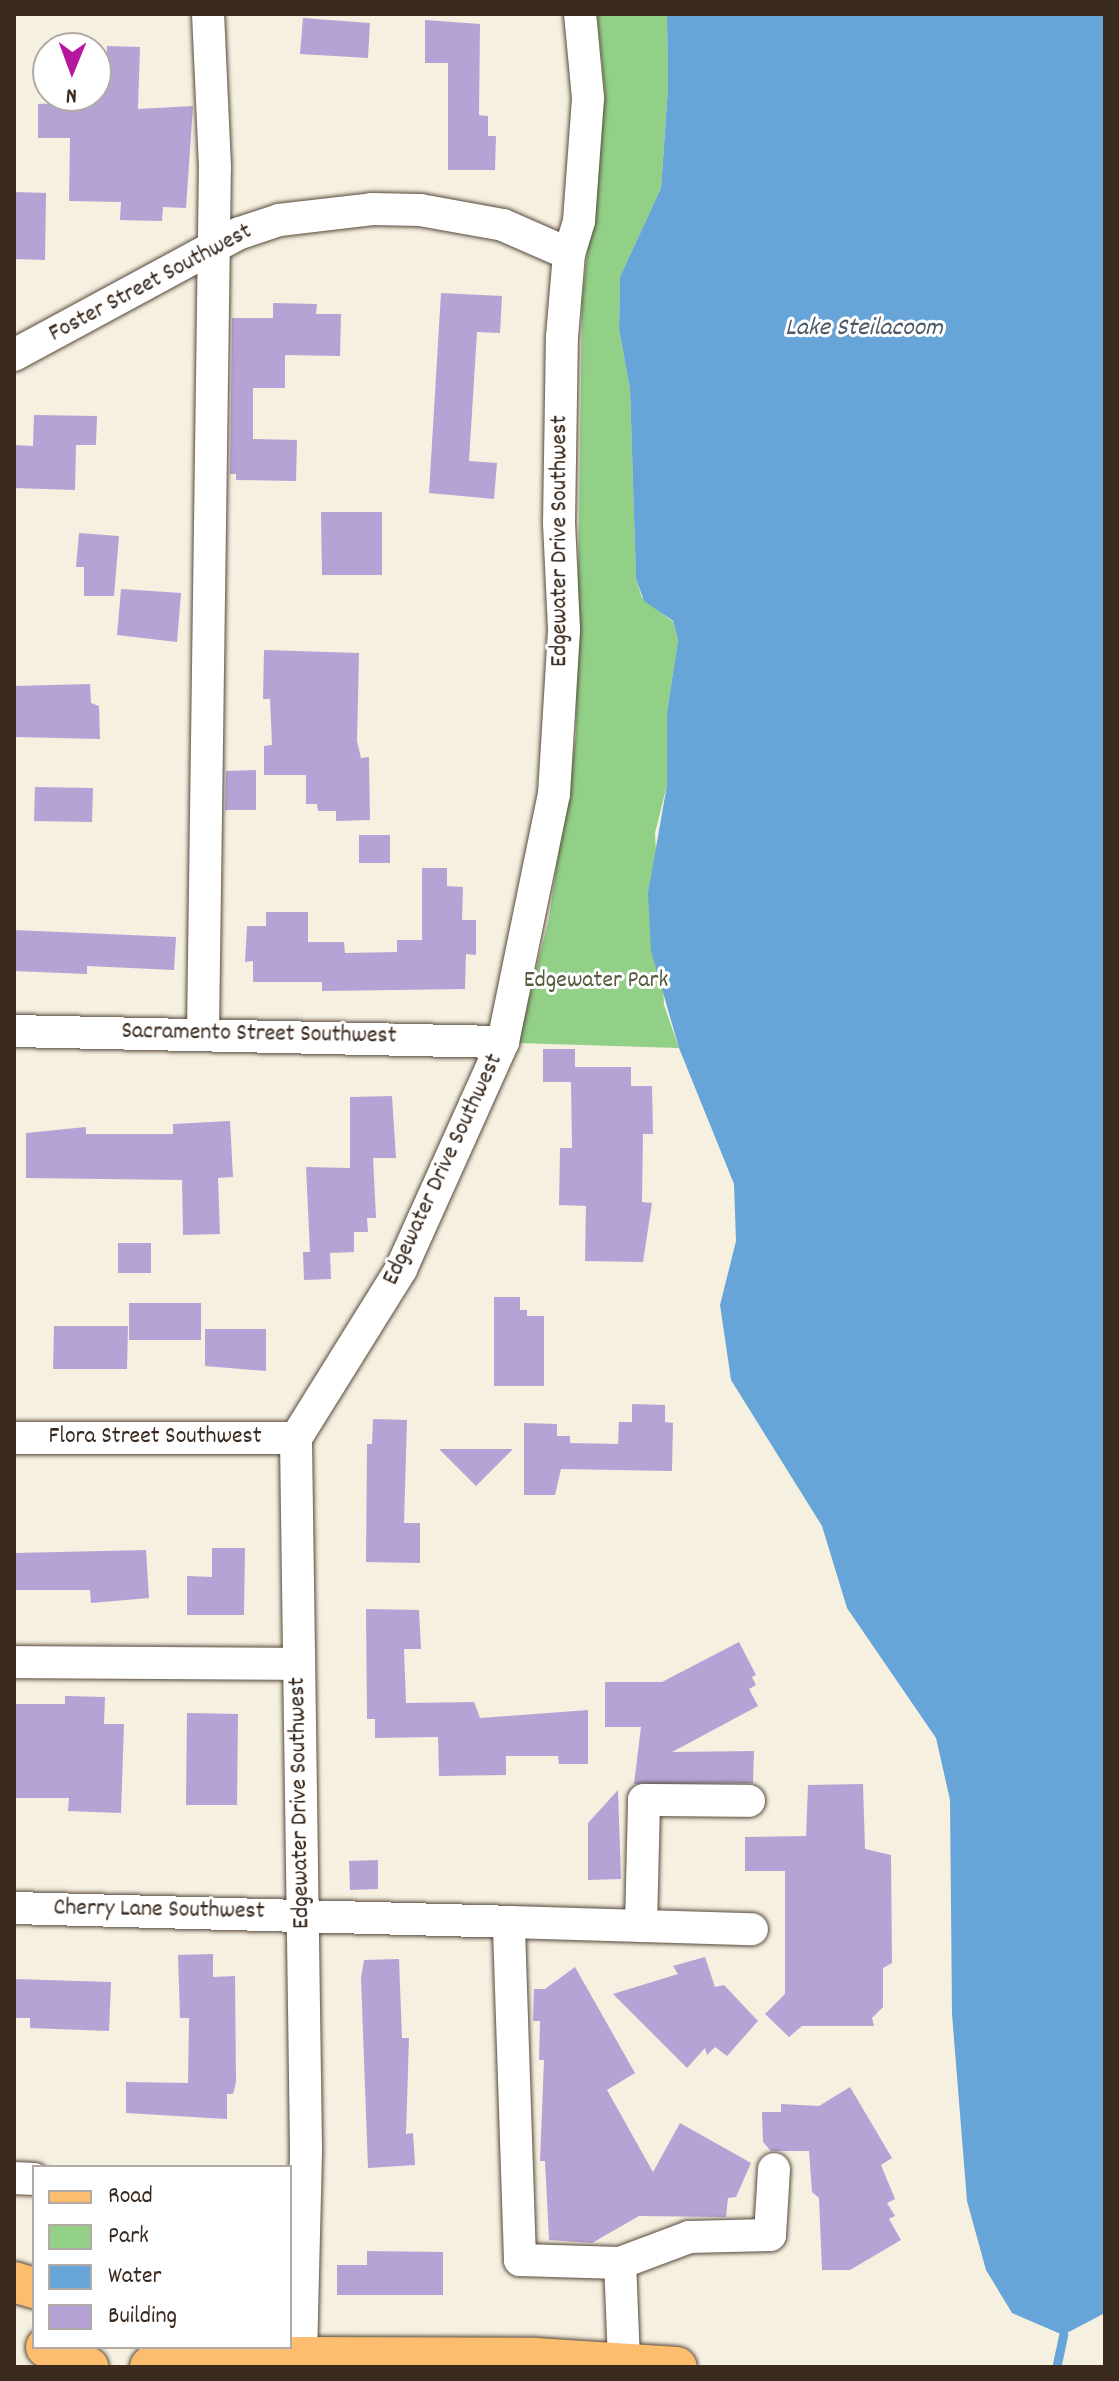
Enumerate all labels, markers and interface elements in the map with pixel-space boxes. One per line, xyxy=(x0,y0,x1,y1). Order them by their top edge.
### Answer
north arrow xyxy=(32,32,112,112)
text: N xyxy=(66,79,77,110)
street label: Foster Street Southwest xyxy=(45,218,257,350)
water label: Lake Steilacoom xyxy=(785,313,943,345)
street label: Edgewater Drive Southwest xyxy=(547,415,575,667)
park label: Edgewater Park xyxy=(524,968,668,996)
street label: Sacramento Street Southwest xyxy=(121,1018,397,1052)
street label: Edgewater Drive Southwest xyxy=(378,1050,510,1290)
street label: Flora Street Southwest xyxy=(49,1424,261,1452)
street label: Edgewater Drive Southwest xyxy=(284,1677,318,1929)
street label: Cherry Lane Southwest xyxy=(53,1895,265,1927)
legend xyxy=(32,2165,292,2349)
text: Road xyxy=(108,2180,153,2214)
text: Park xyxy=(108,2220,149,2254)
text: Water xyxy=(108,2260,161,2294)
text: Building xyxy=(108,2300,177,2334)

